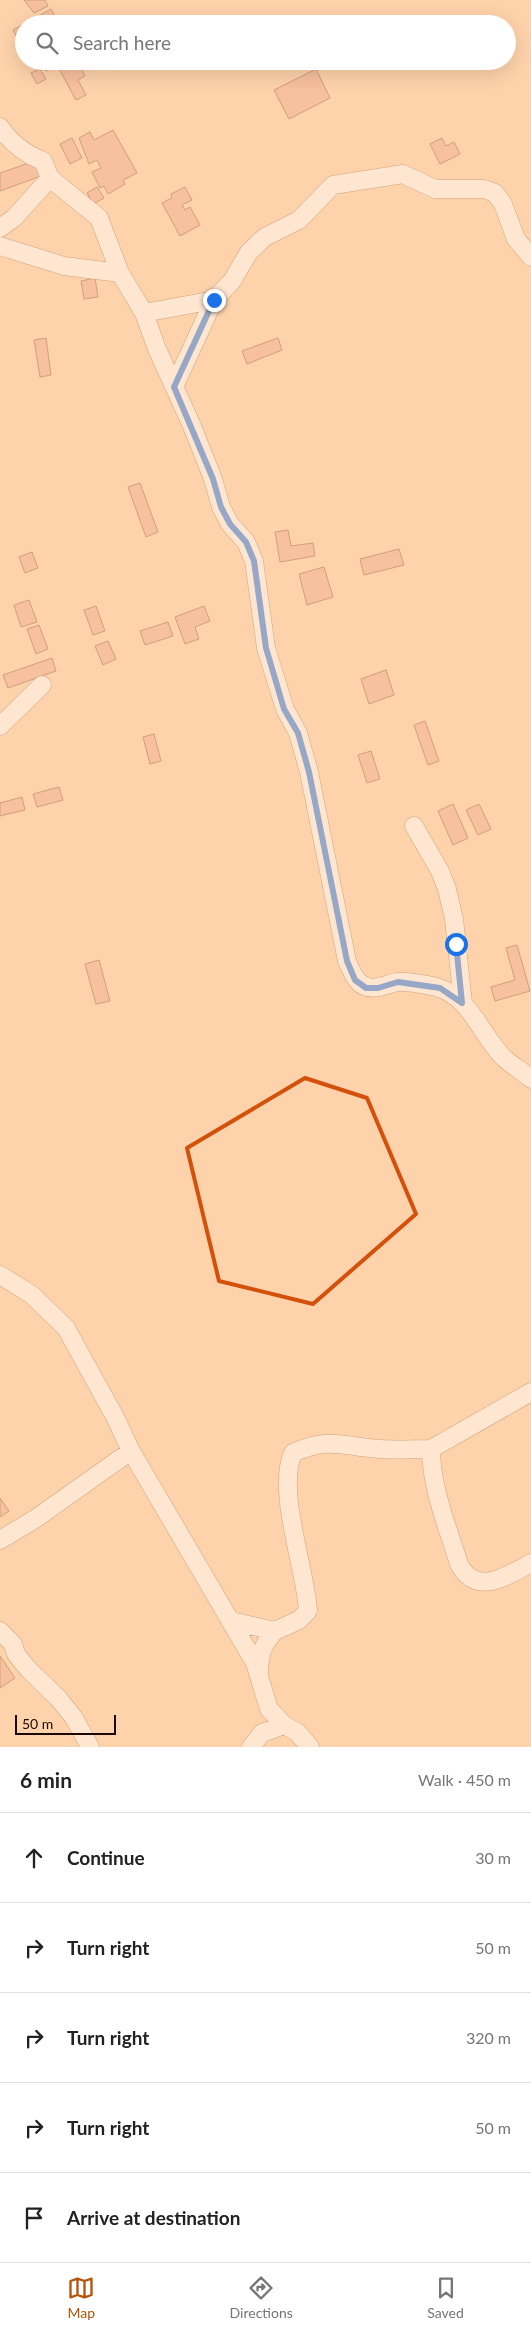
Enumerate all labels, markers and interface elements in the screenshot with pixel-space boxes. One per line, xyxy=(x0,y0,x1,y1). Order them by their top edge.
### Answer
search box xyxy=(15,15,516,70)
icon: search xyxy=(33,29,61,57)
text: Search here xyxy=(73,31,171,54)
route end xyxy=(203,289,226,312)
route start xyxy=(445,933,468,956)
scale bar xyxy=(15,1712,116,1735)
text: 50 m xyxy=(22,1715,53,1732)
text: 6 min xyxy=(20,1767,72,1792)
text: Walk · 450 m xyxy=(418,1770,511,1789)
icon: ahead xyxy=(20,1844,48,1872)
text: Continue xyxy=(67,1846,145,1869)
text: 30 m xyxy=(475,1848,511,1867)
icon: right xyxy=(20,1934,48,1962)
text: Turn right xyxy=(67,1936,149,1959)
text: 50 m xyxy=(475,1938,511,1957)
icon: right xyxy=(20,2024,48,2052)
text: Turn right xyxy=(67,2026,149,2049)
text: 320 m xyxy=(466,2028,511,2047)
icon: right xyxy=(20,2114,48,2142)
text: Turn right xyxy=(67,2116,149,2139)
text: 50 m xyxy=(475,2118,511,2137)
icon: arrive xyxy=(20,2204,48,2232)
text: Arrive at destination xyxy=(67,2206,240,2229)
tab: Map xyxy=(67,2274,95,2321)
tab: Directions xyxy=(230,2274,293,2321)
tab: Saved xyxy=(427,2274,464,2321)

